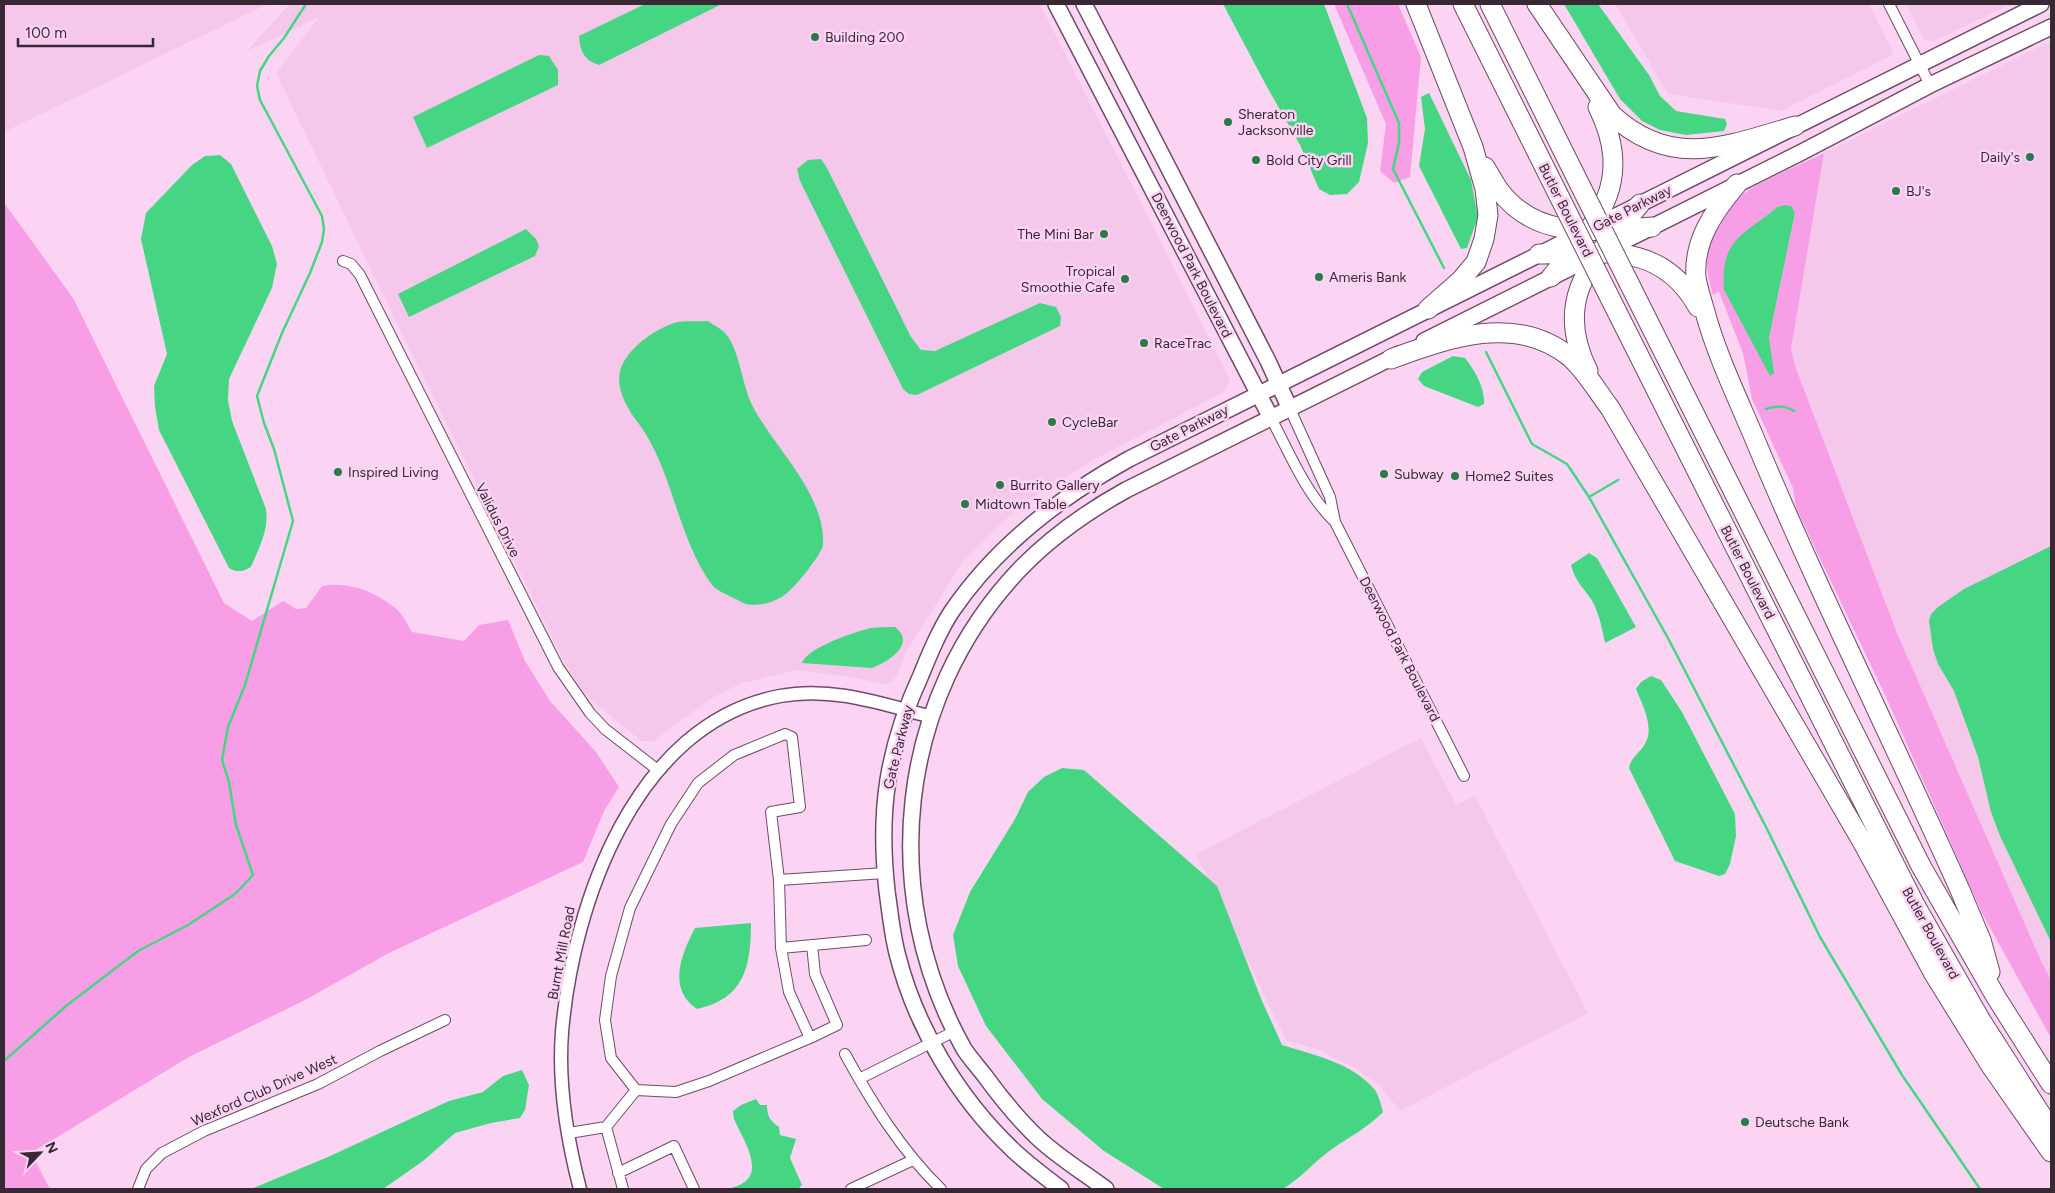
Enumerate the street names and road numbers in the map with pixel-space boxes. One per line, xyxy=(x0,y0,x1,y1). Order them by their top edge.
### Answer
street label: Butler Boulevard xyxy=(1535,161,1596,260)
street label: Gate Parkway xyxy=(1590,181,1675,236)
street label: Deerwood Park Boulevard xyxy=(1148,190,1236,341)
street label: Gate Parkway xyxy=(1147,401,1232,456)
street label: Validus Drive xyxy=(472,480,524,560)
street label: Butler Boulevard xyxy=(1717,523,1778,622)
street label: Deerwood Park Boulevard xyxy=(1356,574,1444,725)
street label: Gate Parkway xyxy=(880,703,917,791)
street label: Butler Boulevard xyxy=(1898,884,1963,982)
street label: Burnt Mill Road xyxy=(544,905,579,1001)
street label: Wexford Club Drive West xyxy=(189,1051,340,1130)

